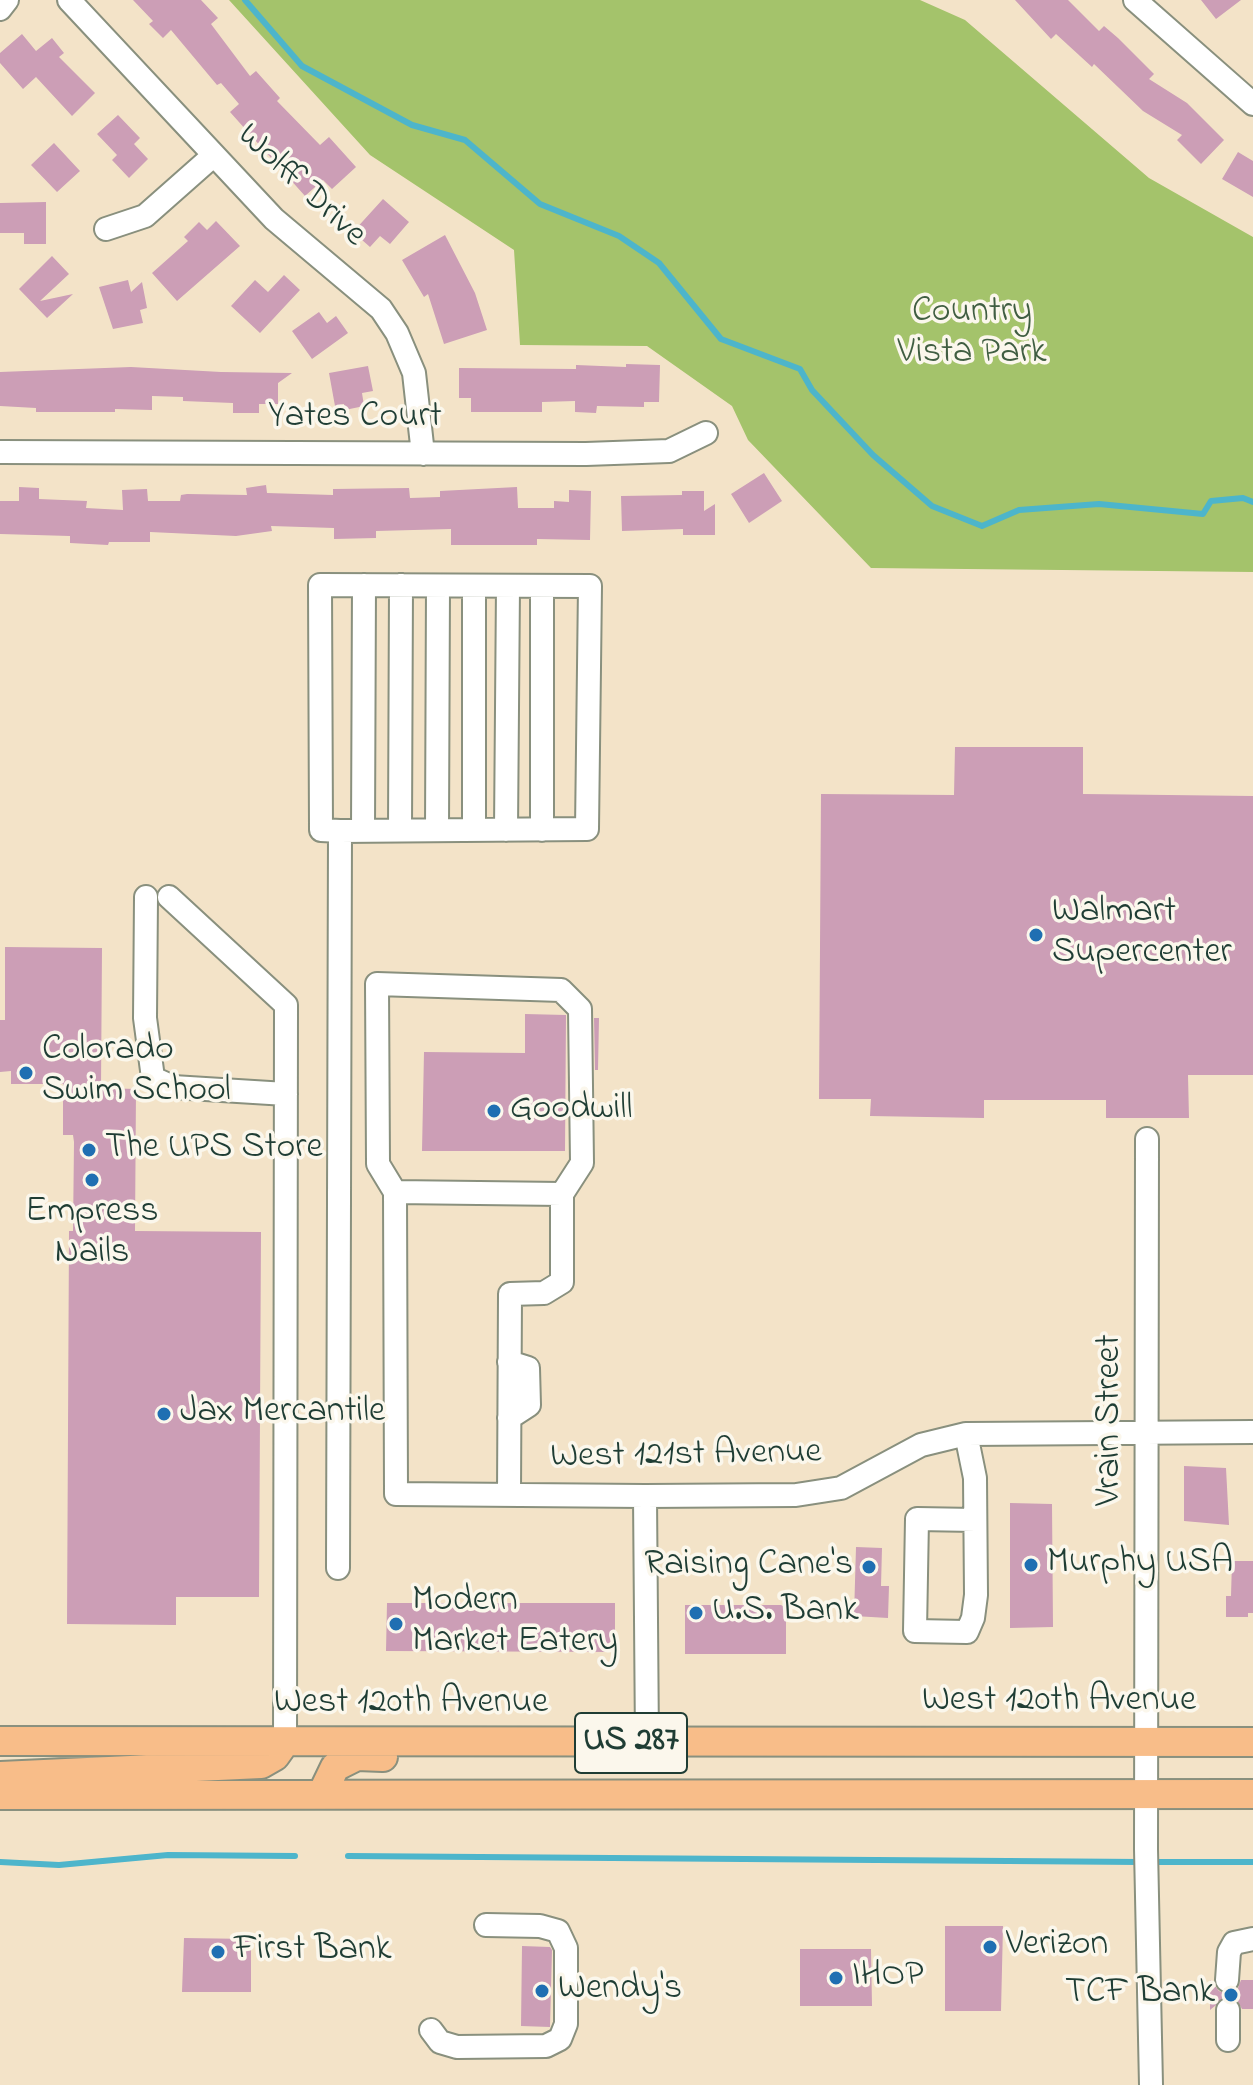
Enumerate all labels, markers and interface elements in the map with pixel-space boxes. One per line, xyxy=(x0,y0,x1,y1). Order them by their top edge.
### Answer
street label: Wolff Drive xyxy=(226,116,374,258)
park label: Country Vista Park xyxy=(897,292,1047,377)
street label: Yates Court xyxy=(268,397,442,441)
place label: Walmart Supercenter xyxy=(1052,892,1232,977)
marker: Walmart Supercenter xyxy=(1027,926,1045,944)
place label: Colorado Swim School xyxy=(42,1030,231,1115)
marker: Colorado Swim School xyxy=(17,1064,35,1082)
place label: Goodwill xyxy=(510,1089,632,1133)
marker: Goodwill xyxy=(485,1102,503,1120)
place label: The UPS Store xyxy=(105,1128,323,1172)
marker: The UPS Store xyxy=(80,1141,98,1159)
marker: Empress Nails xyxy=(83,1171,101,1189)
place label: Empress Nails xyxy=(25,1192,159,1277)
street label: Vrain Street xyxy=(1090,1334,1134,1506)
place label: Jax Mercantile xyxy=(180,1392,385,1436)
marker: Jax Mercantile xyxy=(155,1405,173,1423)
street label: West 121st Avenue xyxy=(550,1433,822,1481)
place label: Murphy USA xyxy=(1047,1543,1233,1587)
place label: Raising Cane's xyxy=(644,1545,853,1589)
marker: Murphy USA xyxy=(1022,1556,1040,1574)
marker: Raising Cane's xyxy=(860,1558,878,1576)
place label: Modern Market Eatery xyxy=(412,1581,618,1666)
place label: U.S. Bank xyxy=(712,1591,859,1635)
marker: U.S. Bank xyxy=(687,1604,705,1622)
marker: Modern Market Eatery xyxy=(387,1615,405,1633)
street label: West 120th Avenue xyxy=(922,1681,1196,1725)
street label: West 120th Avenue xyxy=(274,1683,548,1727)
road number: US 287 xyxy=(575,1713,687,1773)
place label: Verizon xyxy=(1006,1925,1108,1969)
place label: First Bank xyxy=(234,1930,392,1974)
marker: Verizon xyxy=(981,1938,999,1956)
marker: First Bank xyxy=(209,1943,227,1961)
place label: IHOP xyxy=(852,1956,924,2000)
place label: Wendy's xyxy=(558,1969,682,2013)
marker: IHOP xyxy=(827,1969,845,1987)
place label: TCF Bank xyxy=(1065,1973,1215,2017)
marker: Wendy's xyxy=(533,1982,551,2000)
marker: TCF Bank xyxy=(1222,1986,1240,2004)

